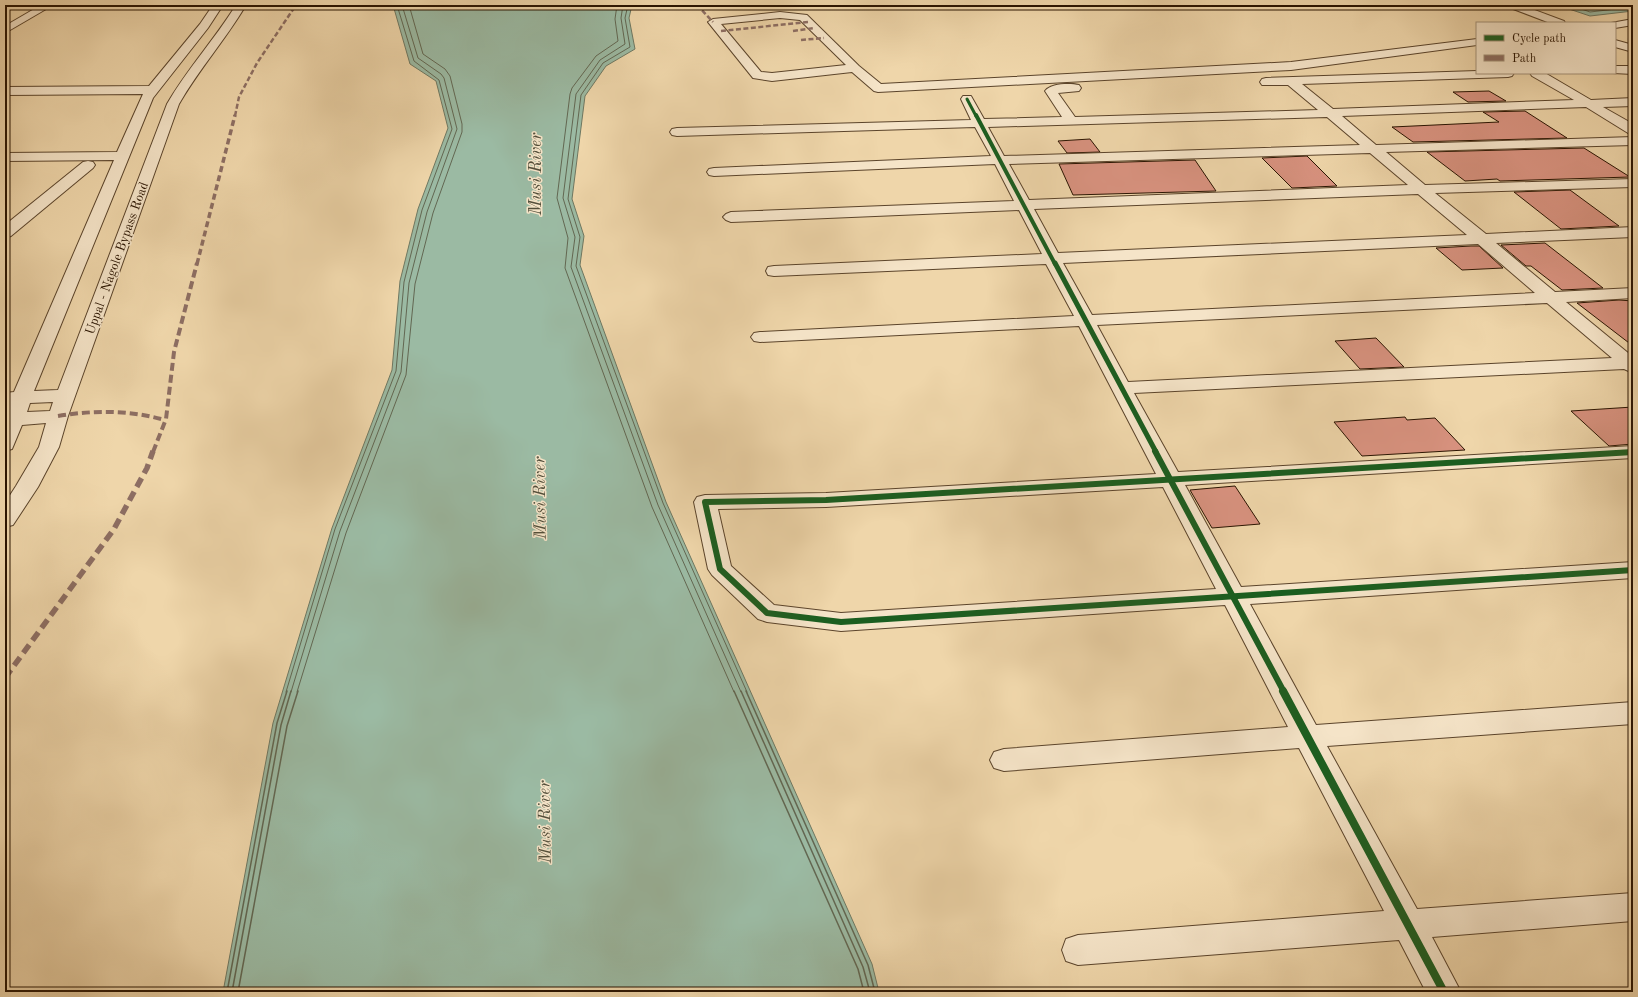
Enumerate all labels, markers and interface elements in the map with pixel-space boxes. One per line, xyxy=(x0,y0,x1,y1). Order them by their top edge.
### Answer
legend xyxy=(1476,22,1616,74)
text: Cycle path xyxy=(1512,33,1567,45)
text: Path xyxy=(1512,53,1537,65)
water label: Musi River xyxy=(528,132,545,216)
street label: Uppal - Nagole Bypass Road xyxy=(84,180,151,337)
water label: Musi River xyxy=(531,456,550,540)
water label: Musi River xyxy=(536,780,555,864)

